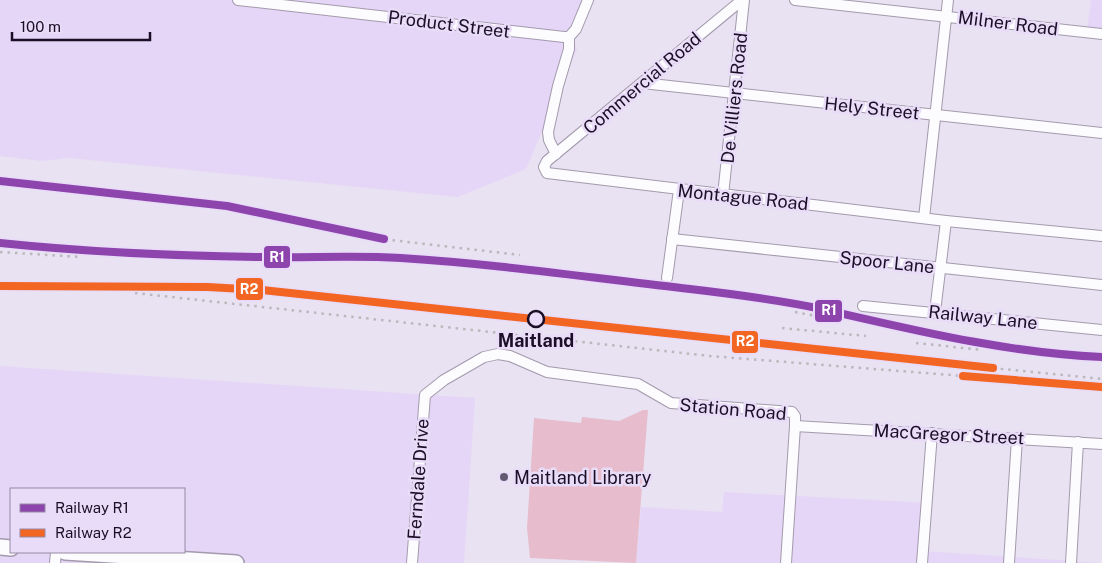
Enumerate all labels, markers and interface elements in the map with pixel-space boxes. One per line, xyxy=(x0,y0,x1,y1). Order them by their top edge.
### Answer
street label: Product Street xyxy=(387,6,511,42)
street label: Milner Road xyxy=(957,6,1059,40)
scale bar xyxy=(12,10,150,42)
text: 100 m xyxy=(20,18,61,35)
street label: Commercial Road xyxy=(579,28,705,138)
street label: De Villiers Road xyxy=(717,32,751,164)
street label: Hely Street xyxy=(823,93,921,123)
street label: Montague Road xyxy=(677,180,809,214)
line badge: R1 xyxy=(263,245,291,269)
street label: Spoor Lane xyxy=(839,247,935,277)
text: R1 xyxy=(269,249,285,265)
line badge: R2 xyxy=(235,277,264,301)
text: R2 xyxy=(240,281,258,297)
line badge: R1 xyxy=(814,299,843,323)
street label: Railway Lane xyxy=(927,301,1039,333)
text: R1 xyxy=(821,302,837,318)
marker: Maitland xyxy=(527,310,545,328)
place label: Maitland xyxy=(498,330,574,351)
line badge: R2 xyxy=(731,330,759,354)
text: R2 xyxy=(736,333,754,349)
street label: Station Road xyxy=(679,394,787,424)
street label: Ferndale Drive xyxy=(403,418,433,540)
street label: MacGregor Street xyxy=(873,420,1025,448)
place label: Maitland Library xyxy=(514,467,652,488)
marker: Maitland Library xyxy=(498,471,510,483)
legend xyxy=(10,488,185,553)
text: Railway R1 xyxy=(55,499,129,516)
text: Railway R2 xyxy=(55,524,132,541)

